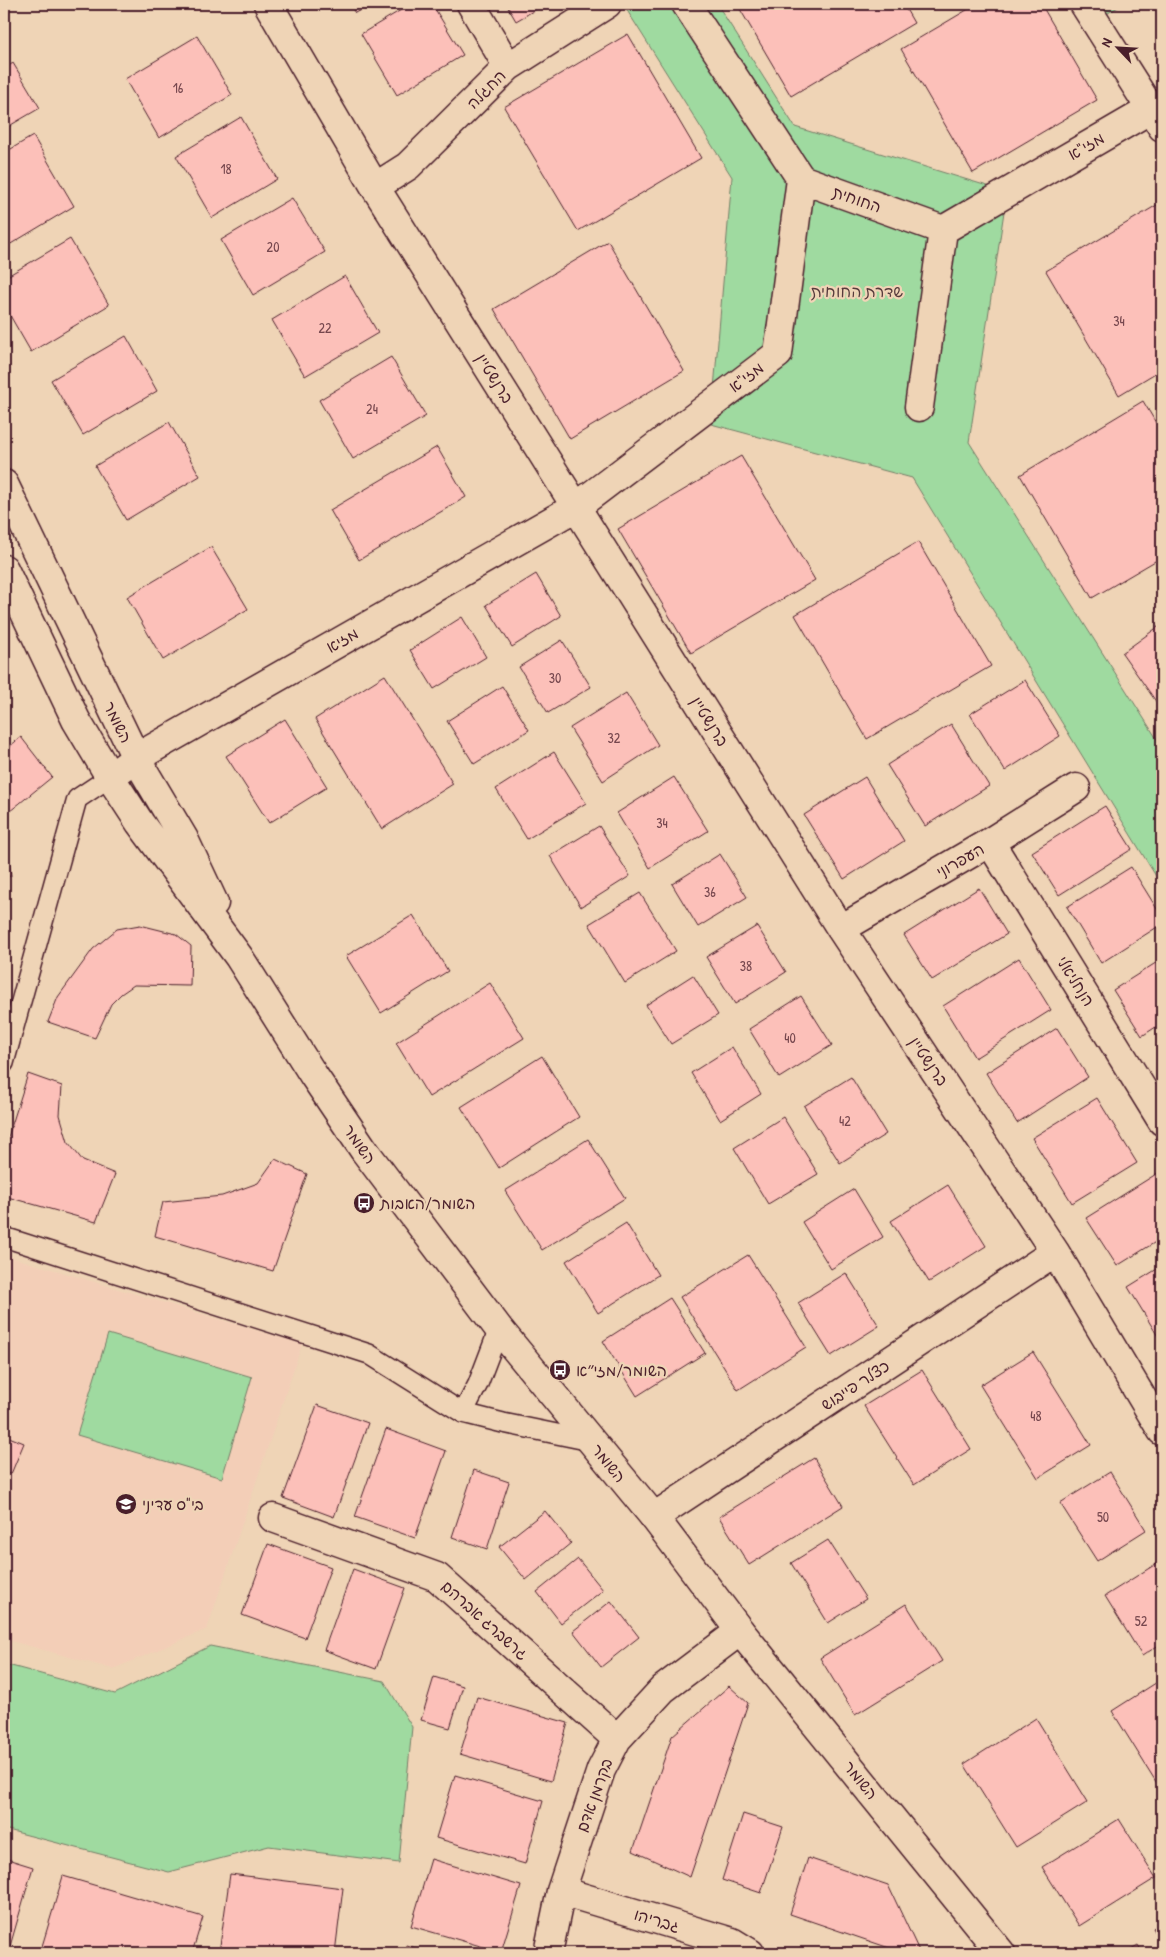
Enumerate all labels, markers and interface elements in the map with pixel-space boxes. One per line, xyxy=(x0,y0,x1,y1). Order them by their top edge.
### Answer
north arrow xyxy=(1094,22,1144,72)
text: N xyxy=(1096,34,1116,50)
street label: החגלה xyxy=(462,65,510,113)
house number: 16 xyxy=(173,78,184,97)
street label: מזי"א xyxy=(1064,127,1108,165)
house number: 18 xyxy=(220,159,232,178)
street label: החוחית xyxy=(830,180,884,218)
house number: 20 xyxy=(267,237,279,256)
park label: שדרת החוחית xyxy=(811,280,903,302)
house number: 34 xyxy=(1113,311,1125,330)
house number: 22 xyxy=(318,318,332,337)
street label: ברנשטיין xyxy=(471,349,519,407)
street label: מזי"א xyxy=(724,357,768,397)
house number: 24 xyxy=(366,399,378,418)
street label: מזיא xyxy=(322,622,362,658)
house number: 30 xyxy=(549,668,561,687)
street label: ברנשטיין xyxy=(686,692,734,750)
street label: השומר xyxy=(98,697,138,747)
house number: 32 xyxy=(608,728,621,747)
house number: 34 xyxy=(656,813,668,832)
street label: העפרוני xyxy=(932,838,988,882)
house number: 36 xyxy=(704,882,716,901)
street label: הנחליאלי xyxy=(1052,952,1100,1010)
house number: 38 xyxy=(740,956,752,975)
house number: 40 xyxy=(784,1028,796,1047)
street label: ברנשטיין xyxy=(904,1032,954,1090)
house number: 42 xyxy=(839,1111,851,1130)
street label: השומר xyxy=(338,1120,382,1168)
bus stop icon: השומר/האבות xyxy=(352,1191,376,1215)
place label: השומר/האבות xyxy=(379,1192,476,1214)
street label: כצלר פייבוש xyxy=(817,1355,893,1415)
bus stop icon: השומר/מזי״א xyxy=(548,1358,572,1382)
place label: השומר/מזי״א xyxy=(576,1359,667,1381)
house number: 48 xyxy=(1030,1406,1042,1425)
street label: השומר xyxy=(587,1439,631,1487)
school or university icon: בי"ס עדיני xyxy=(114,1492,138,1516)
place label: בי"ס עדיני xyxy=(142,1493,204,1515)
house number: 50 xyxy=(1097,1507,1109,1526)
street label: גרשברג אברהם xyxy=(437,1575,533,1665)
house number: 52 xyxy=(1135,1611,1148,1630)
street label: בקרמן אדם xyxy=(570,1755,618,1835)
street label: השומר xyxy=(839,1756,883,1804)
street label: גבריהו xyxy=(631,1903,683,1937)

